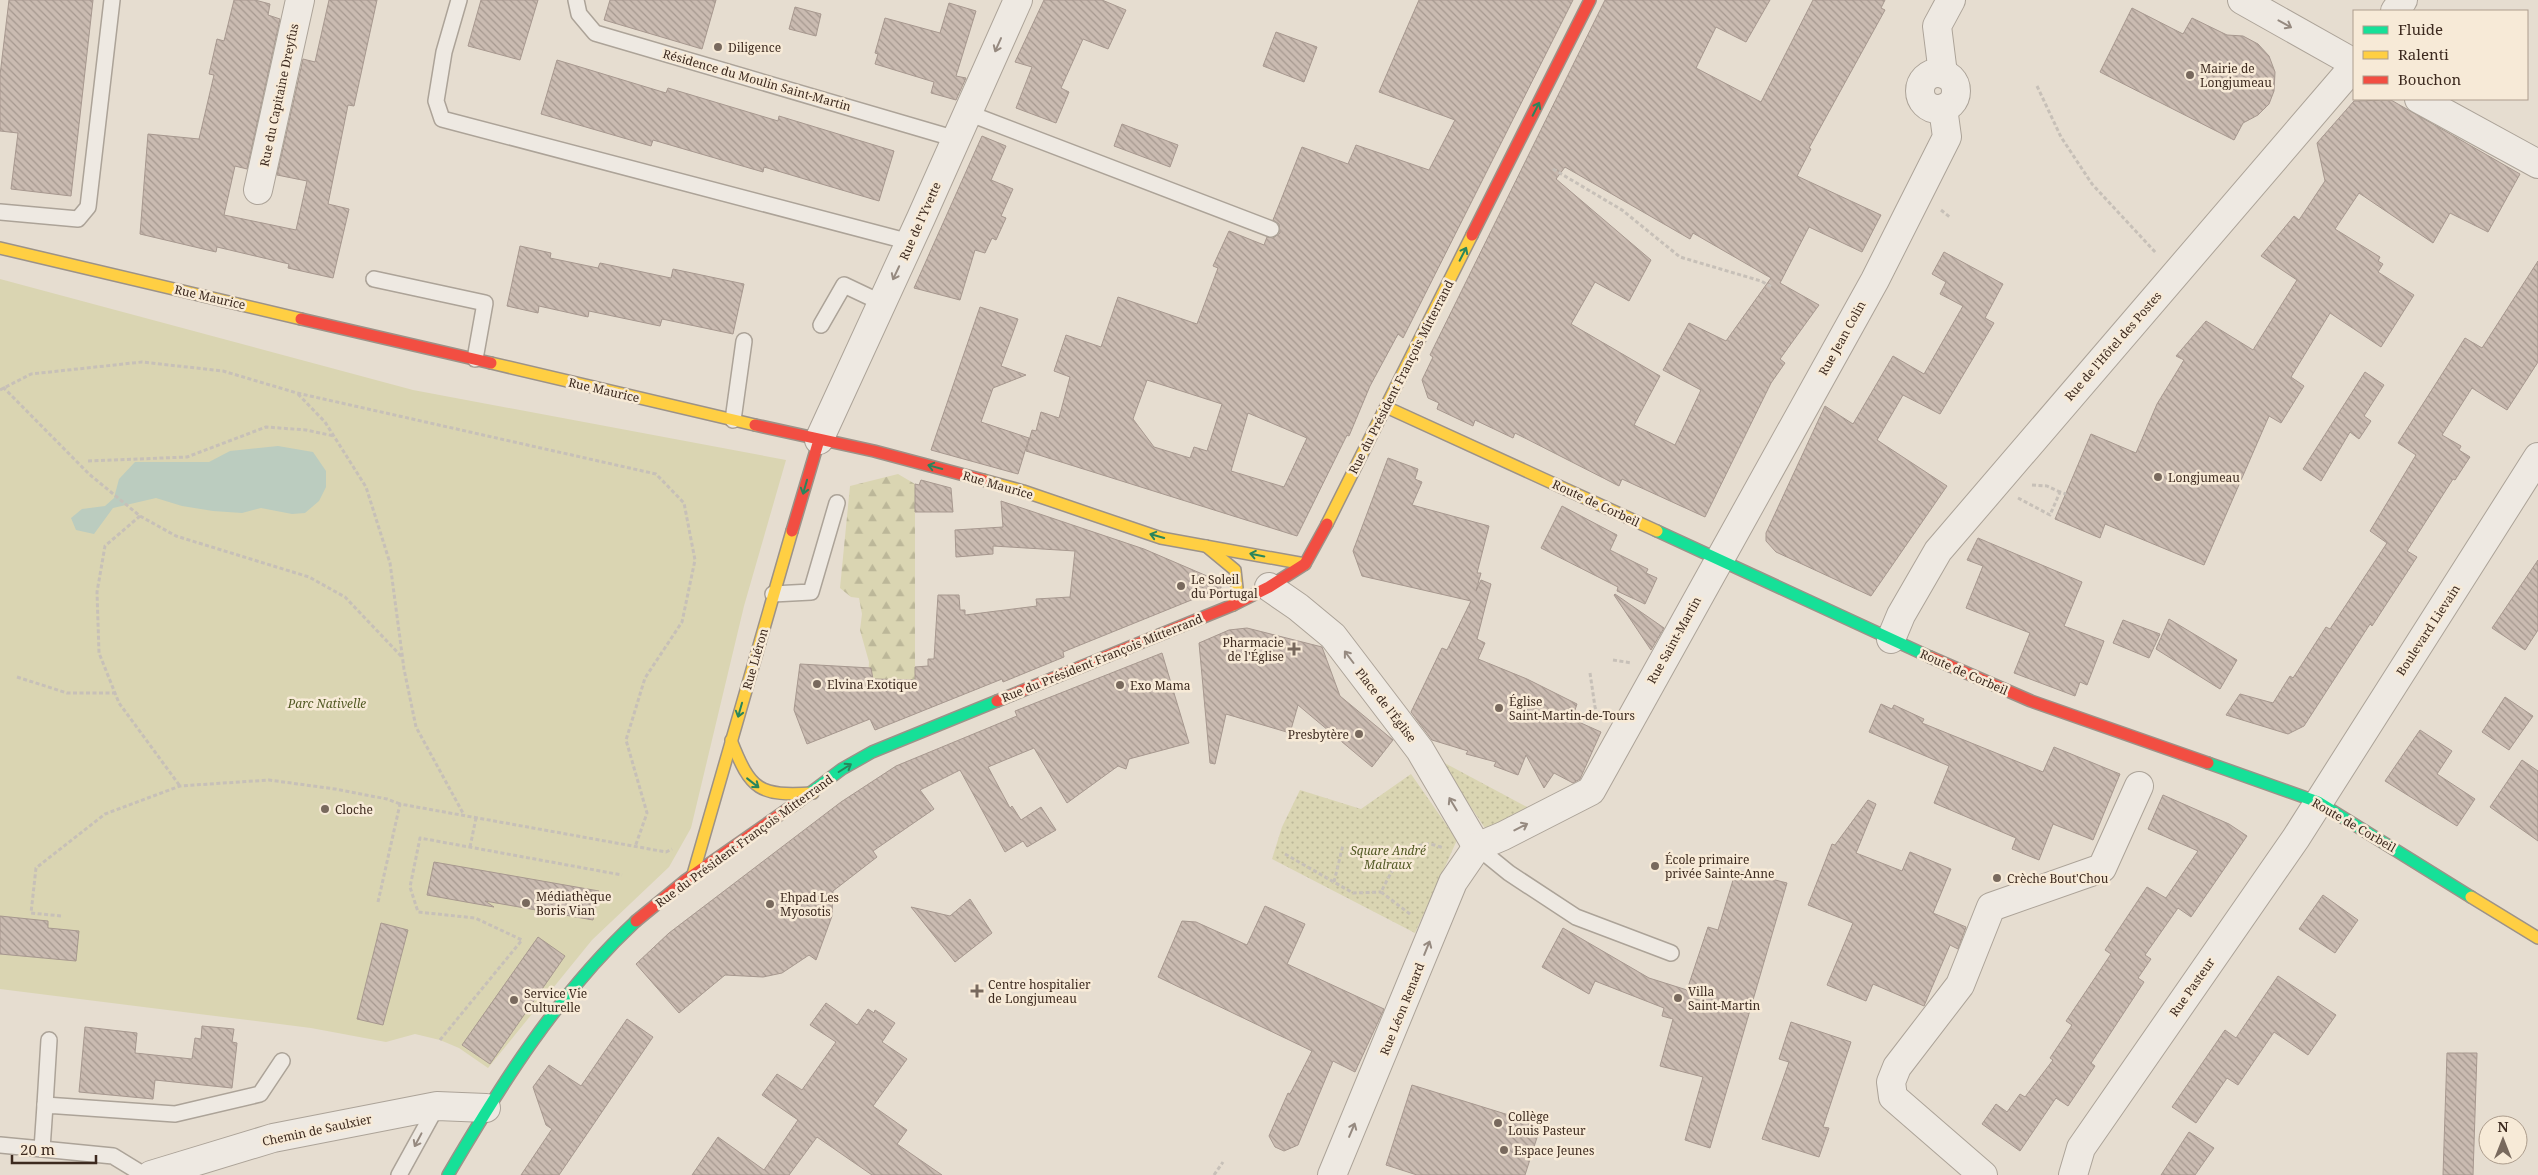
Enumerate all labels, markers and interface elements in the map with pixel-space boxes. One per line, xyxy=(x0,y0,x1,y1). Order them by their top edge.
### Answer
legend xyxy=(2353,10,2528,100)
one-way arrow xyxy=(2277,19,2292,29)
text: Fluide xyxy=(2398,19,2443,39)
street label: Rue du Capitaine Dreyfus xyxy=(256,22,302,168)
one-way arrow xyxy=(993,37,1003,52)
place label: Diligence xyxy=(728,39,781,56)
marker: Diligence xyxy=(712,41,724,53)
text: Ralenti xyxy=(2398,44,2449,64)
street label: Résidence du Moulin Saint-Martin xyxy=(661,45,853,115)
place label: Mairie de Longjumeau xyxy=(2200,60,2272,91)
marker: Mairie de Longjumeau xyxy=(2184,69,2196,81)
text: Bouchon xyxy=(2398,69,2462,89)
one-way arrow xyxy=(1531,102,1541,117)
street label: Rue de l'Yvette xyxy=(895,179,945,263)
one-way arrow xyxy=(1458,247,1468,262)
one-way arrow xyxy=(891,265,900,280)
street label: Rue du Président François Mitterrand xyxy=(1344,277,1458,477)
street label: Rue Maurice xyxy=(173,281,247,313)
street label: Rue de l'Hôtel des Postes xyxy=(2061,288,2165,404)
street label: Rue Jean Colin xyxy=(1814,297,1870,378)
street label: Rue Maurice xyxy=(567,374,641,406)
one-way arrow xyxy=(927,462,943,472)
street label: Rue Maurice xyxy=(961,467,1035,503)
place label: Longjumeau xyxy=(2168,469,2240,486)
marker: Longjumeau xyxy=(2152,471,2164,483)
street label: Route de Corbeil xyxy=(1550,475,1643,531)
one-way arrow xyxy=(799,478,809,494)
one-way arrow xyxy=(1149,530,1165,540)
one-way arrow xyxy=(1250,550,1266,559)
place label: Le Soleil du Portugal xyxy=(1191,571,1258,602)
marker: Le Soleil du Portugal xyxy=(1175,580,1187,592)
street label: Boulevard Lievain xyxy=(2392,581,2464,679)
street label: Rue Saint-Martin xyxy=(1643,593,1705,687)
street label: Rue du Président François Mitterrand xyxy=(999,609,1206,706)
street label: Rue Liéron xyxy=(738,626,772,692)
place label: Pharmacie de l'Église xyxy=(1222,634,1284,665)
marker: Pharmacie de l'Église xyxy=(1288,643,1300,655)
street label: Route de Corbeil xyxy=(1917,645,2011,699)
one-way arrow xyxy=(1344,651,1355,664)
street label: Place de l'Église xyxy=(1352,664,1420,746)
place label: Elvina Exotique xyxy=(827,676,917,693)
place label: Exo Mama xyxy=(1130,677,1191,694)
marker: Elvina Exotique xyxy=(811,678,823,690)
marker: Exo Mama xyxy=(1114,679,1126,691)
place label: Église Saint-Martin-de-Tours xyxy=(1509,693,1635,724)
park label: Parc Nativelle xyxy=(287,695,366,712)
one-way arrow xyxy=(734,702,744,718)
marker: Église Saint-Martin-de-Tours xyxy=(1493,702,1505,714)
place label: Presbytère xyxy=(1288,726,1349,743)
marker: Presbytère xyxy=(1353,728,1365,740)
one-way arrow xyxy=(838,762,852,773)
street label: Rue du Président François Mitterrand xyxy=(652,770,837,911)
one-way arrow xyxy=(746,777,759,788)
street label: Route de Corbeil xyxy=(2309,794,2399,856)
one-way arrow xyxy=(1448,797,1458,811)
place label: Cloche xyxy=(335,801,373,818)
marker: Cloche xyxy=(319,803,331,815)
one-way arrow xyxy=(1514,822,1529,832)
park label: Square André Malraux xyxy=(1350,842,1427,873)
place label: École primaire privée Sainte-Anne xyxy=(1665,851,1774,882)
marker: École primaire privée Sainte-Anne xyxy=(1649,860,1661,872)
place label: Crèche Bout'Chou xyxy=(2007,870,2109,887)
marker: Crèche Bout'Chou xyxy=(1991,872,2003,884)
place label: Médiathèque Boris Vian xyxy=(536,888,611,919)
place label: Ehpad Les Myosotis xyxy=(780,889,839,920)
marker: Médiathèque Boris Vian xyxy=(520,897,532,909)
marker: Ehpad Les Myosotis xyxy=(764,898,776,910)
one-way arrow xyxy=(1423,940,1432,956)
street label: Rue Pasteur xyxy=(2165,954,2219,1020)
street label: Rue Léon Renard xyxy=(1376,960,1429,1058)
place label: Centre hospitalier de Longjumeau xyxy=(988,976,1091,1007)
place label: Villa Saint-Martin xyxy=(1688,983,1761,1014)
marker: Centre hospitalier de Longjumeau xyxy=(970,984,984,998)
place label: Service Vie Culturelle xyxy=(524,985,587,1016)
marker: Villa Saint-Martin xyxy=(1672,992,1684,1004)
marker: Service Vie Culturelle xyxy=(508,994,520,1006)
place label: Collège Louis Pasteur xyxy=(1508,1108,1586,1139)
street label: Chemin de Saulxier xyxy=(261,1110,374,1150)
north arrow xyxy=(2478,1115,2528,1165)
marker: Collège Louis Pasteur xyxy=(1492,1117,1504,1129)
text: N xyxy=(2497,1117,2509,1136)
one-way arrow xyxy=(1347,1123,1357,1138)
scale bar xyxy=(12,1132,96,1164)
one-way arrow xyxy=(413,1133,423,1148)
text: 20 m xyxy=(20,1139,55,1159)
place label: Espace Jeunes xyxy=(1514,1142,1594,1159)
marker: Espace Jeunes xyxy=(1498,1144,1510,1156)

